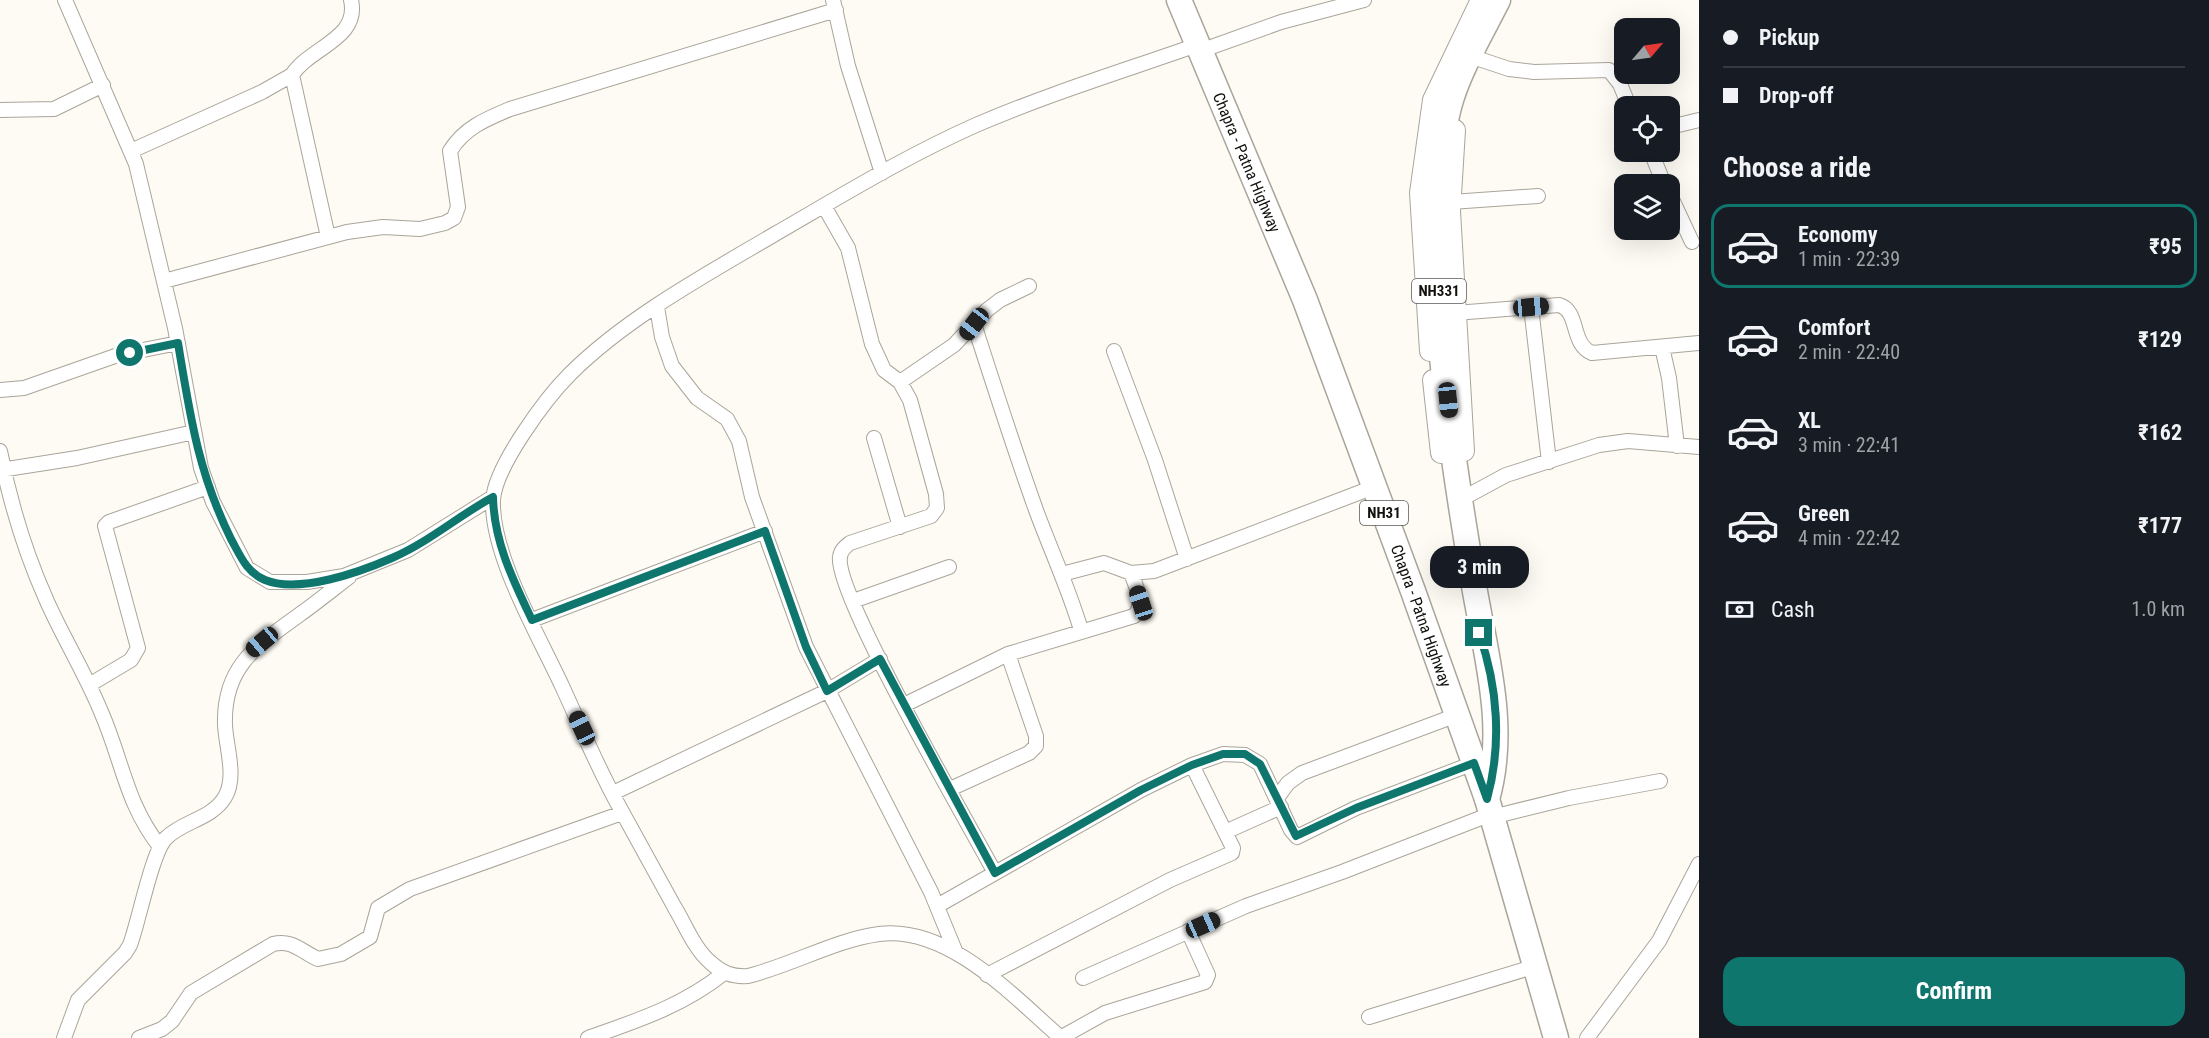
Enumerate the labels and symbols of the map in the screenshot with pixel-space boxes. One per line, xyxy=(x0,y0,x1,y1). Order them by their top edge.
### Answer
north arrow xyxy=(1614,18,1680,84)
street label: Chapra - Patna Highway xyxy=(1209,90,1285,236)
road number: NH331 xyxy=(1412,279,1466,303)
car xyxy=(1512,296,1550,318)
car xyxy=(956,304,992,344)
route start xyxy=(116,339,143,366)
car xyxy=(1437,381,1459,419)
road number: NH31 xyxy=(1360,501,1408,525)
street label: Chapra - Patna Highway xyxy=(1387,542,1456,690)
callout: 3 min xyxy=(1430,546,1528,588)
car xyxy=(1127,583,1155,623)
route end xyxy=(1465,619,1492,646)
car xyxy=(242,624,282,660)
car xyxy=(566,708,598,748)
car xyxy=(1183,909,1223,941)

